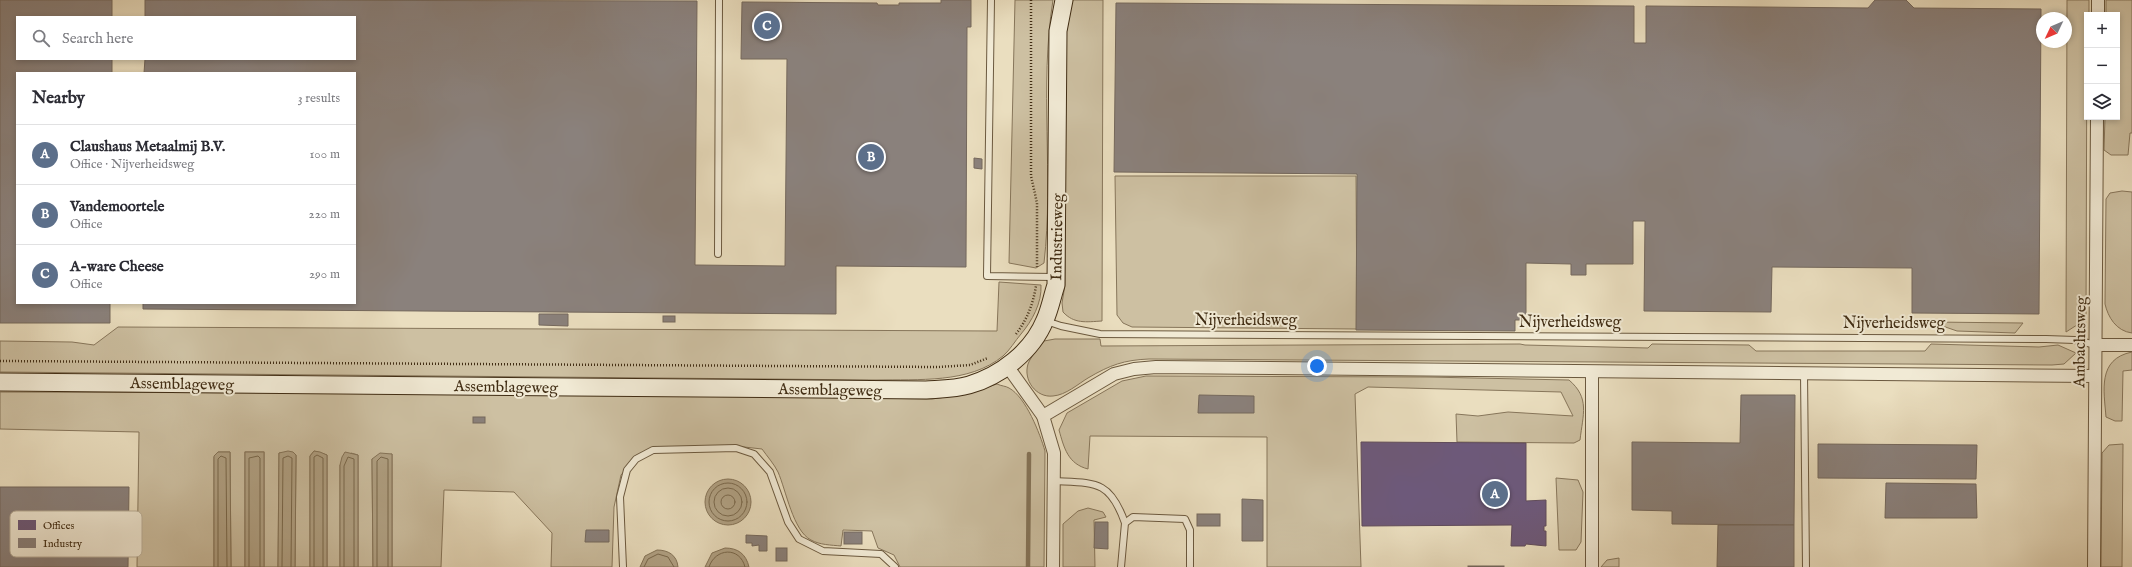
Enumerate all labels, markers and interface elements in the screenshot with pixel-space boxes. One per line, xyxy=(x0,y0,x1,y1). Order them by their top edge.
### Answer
pin: C xyxy=(754,11,780,41)
north arrow xyxy=(2036,12,2072,48)
map controls xyxy=(2084,12,2120,120)
button: + xyxy=(2084,12,2120,48)
search box xyxy=(16,16,356,60)
icon: search xyxy=(30,27,52,49)
text: Search here xyxy=(62,29,133,48)
button: − xyxy=(2084,48,2120,84)
button: layers xyxy=(2084,84,2120,120)
text: Nearby xyxy=(32,88,85,109)
text: 3 results xyxy=(298,90,340,107)
text: Claushaus Metaalmij B.V. xyxy=(70,137,225,156)
pin: B xyxy=(858,142,884,172)
text: A xyxy=(41,146,49,163)
text: 100 m xyxy=(310,146,340,163)
text: Office · Nijverheidsweg xyxy=(70,156,194,173)
street label: Industrieweg xyxy=(1047,193,1069,281)
text: Vandemoortele xyxy=(70,197,164,216)
text: B xyxy=(41,206,49,223)
text: 220 m xyxy=(309,206,340,223)
text: Office xyxy=(70,216,102,233)
text: A-ware Cheese xyxy=(70,257,164,276)
text: C xyxy=(40,266,50,283)
text: 290 m xyxy=(309,266,340,283)
text: Office xyxy=(70,276,102,293)
street label: Ambachtsweg xyxy=(2070,296,2092,389)
street label: Nijverheidsweg xyxy=(1195,311,1298,331)
street label: Nijverheidsweg xyxy=(1519,313,1622,333)
street label: Nijverheidsweg xyxy=(1843,314,1946,334)
your location xyxy=(1307,356,1327,376)
street label: Assemblageweg xyxy=(129,374,234,396)
street label: Assemblageweg xyxy=(453,377,558,399)
street label: Assemblageweg xyxy=(777,380,882,402)
pin: A xyxy=(1482,479,1508,509)
legend xyxy=(10,511,142,557)
text: Offices xyxy=(43,519,74,533)
text: Industry xyxy=(43,537,83,551)

